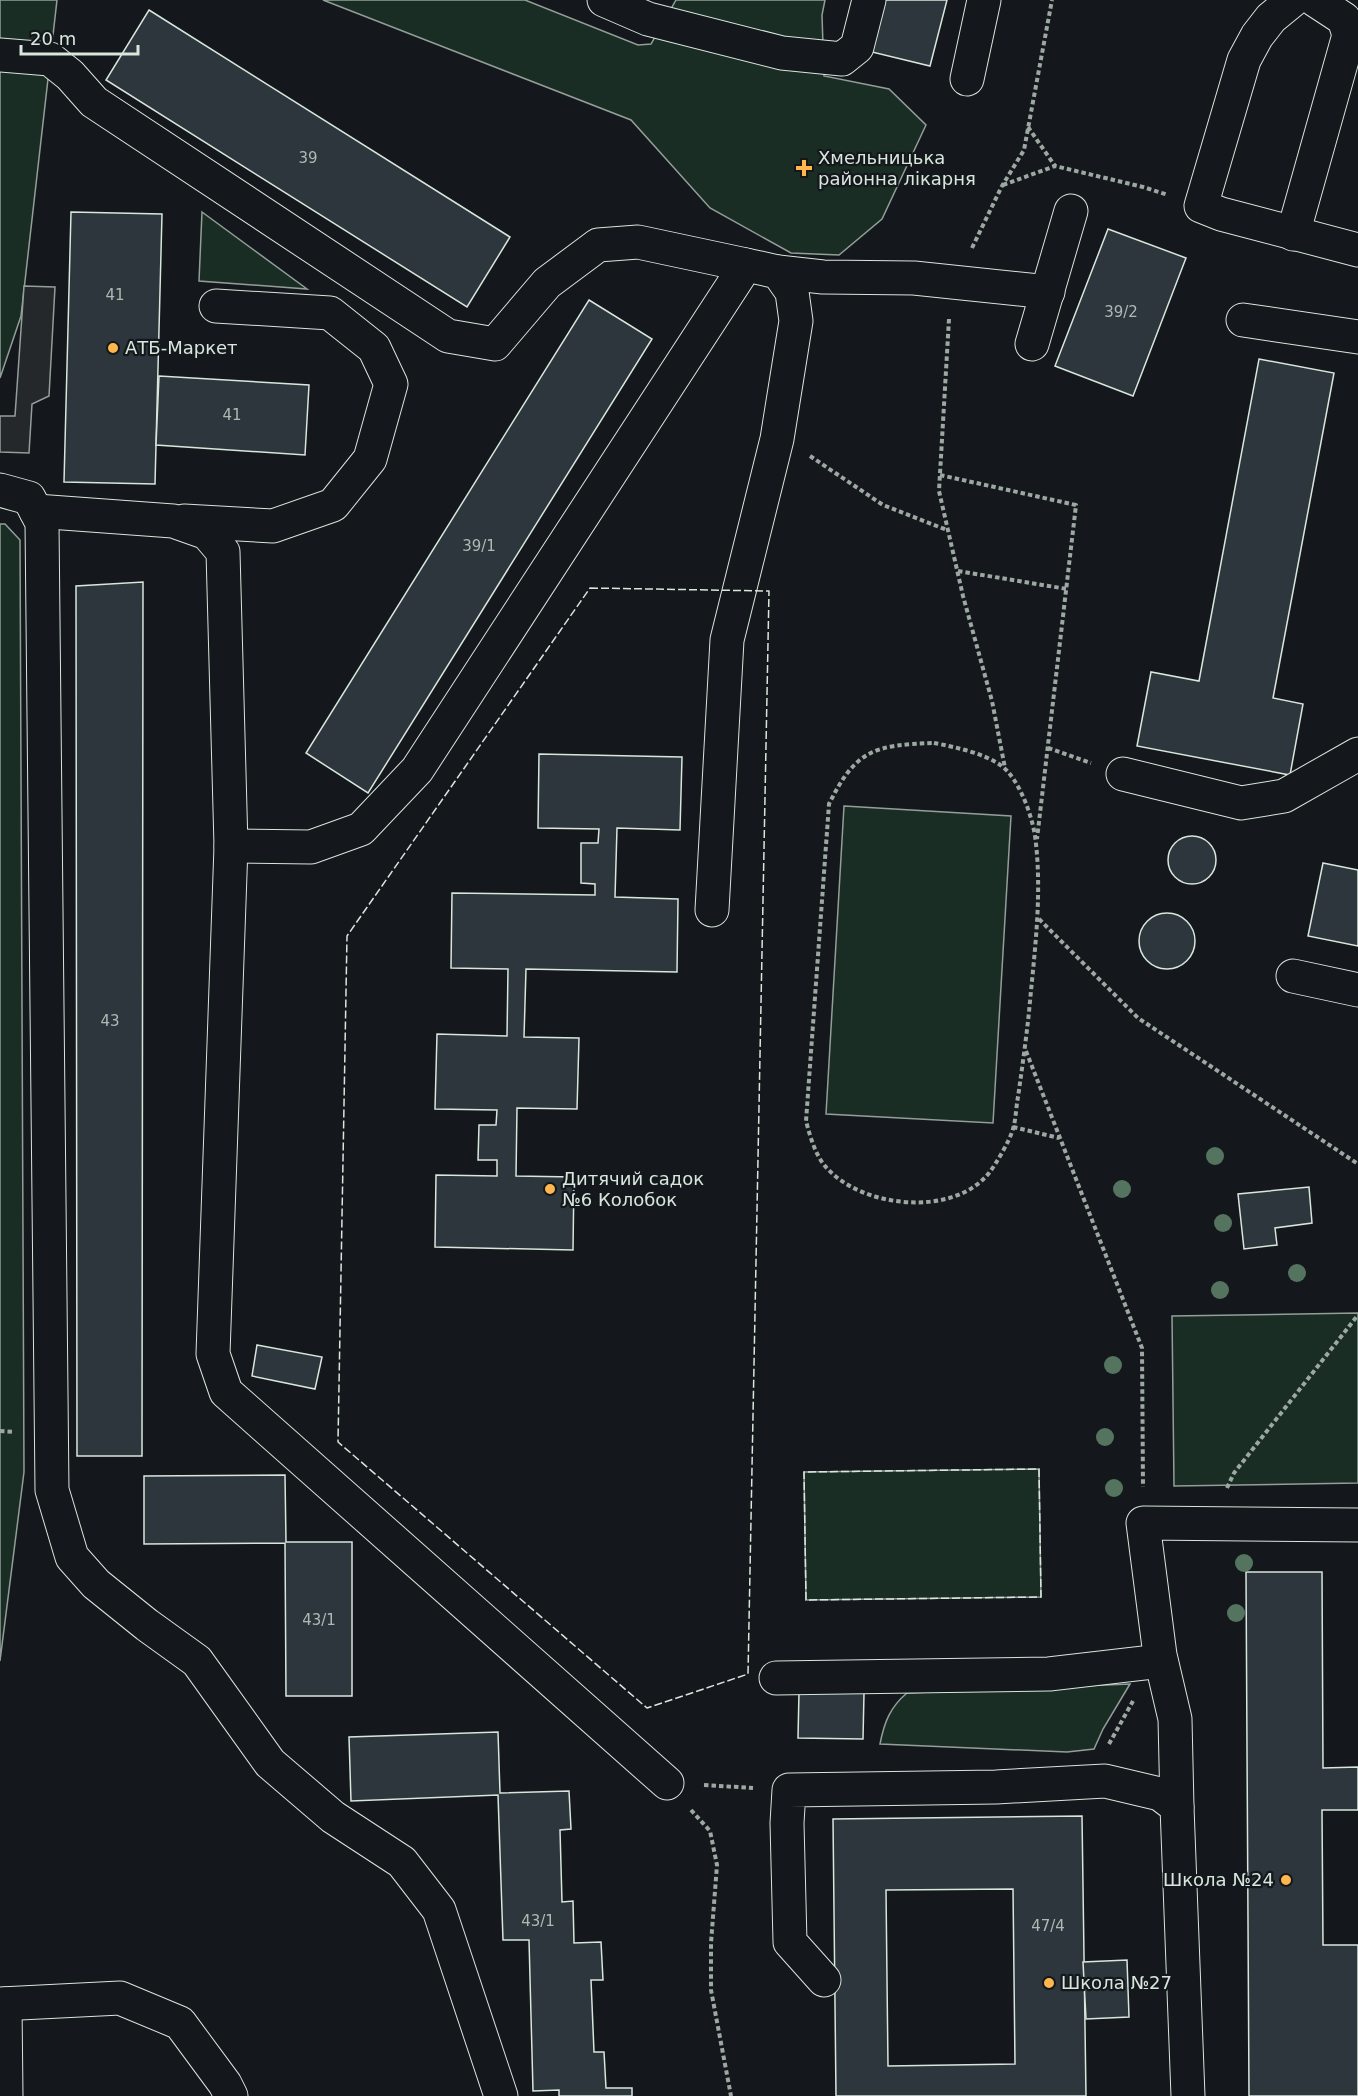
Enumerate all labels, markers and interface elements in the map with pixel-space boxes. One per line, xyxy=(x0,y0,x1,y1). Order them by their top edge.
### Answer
scale bar xyxy=(21,18,138,56)
text: 20 m xyxy=(30,28,76,49)
place label: Хмельницька районна лікарня xyxy=(818,147,976,189)
house number: 39 xyxy=(298,149,318,167)
marker: Хмельницька районна лікарня xyxy=(795,159,813,177)
house number: 41 xyxy=(105,286,125,304)
house number: 39/2 xyxy=(1104,303,1138,321)
place label: АТБ-Маркет xyxy=(125,337,238,358)
marker: АТБ-Маркет xyxy=(106,341,120,355)
house number: 41 xyxy=(222,406,242,424)
house number: 39/1 xyxy=(462,537,496,555)
house number: 43 xyxy=(100,1012,120,1030)
place label: Дитячий садок №6 Колобок xyxy=(562,1168,704,1210)
marker: Дитячий садок №6 Колобок xyxy=(543,1182,557,1196)
house number: 43/1 xyxy=(302,1611,336,1629)
place label: Школа №24 xyxy=(1163,1869,1274,1890)
marker: Школа №24 xyxy=(1279,1873,1293,1887)
house number: 43/1 xyxy=(521,1912,555,1930)
house number: 47/4 xyxy=(1031,1917,1065,1935)
place label: Школа №27 xyxy=(1061,1972,1172,1993)
marker: Школа №27 xyxy=(1042,1976,1056,1990)

